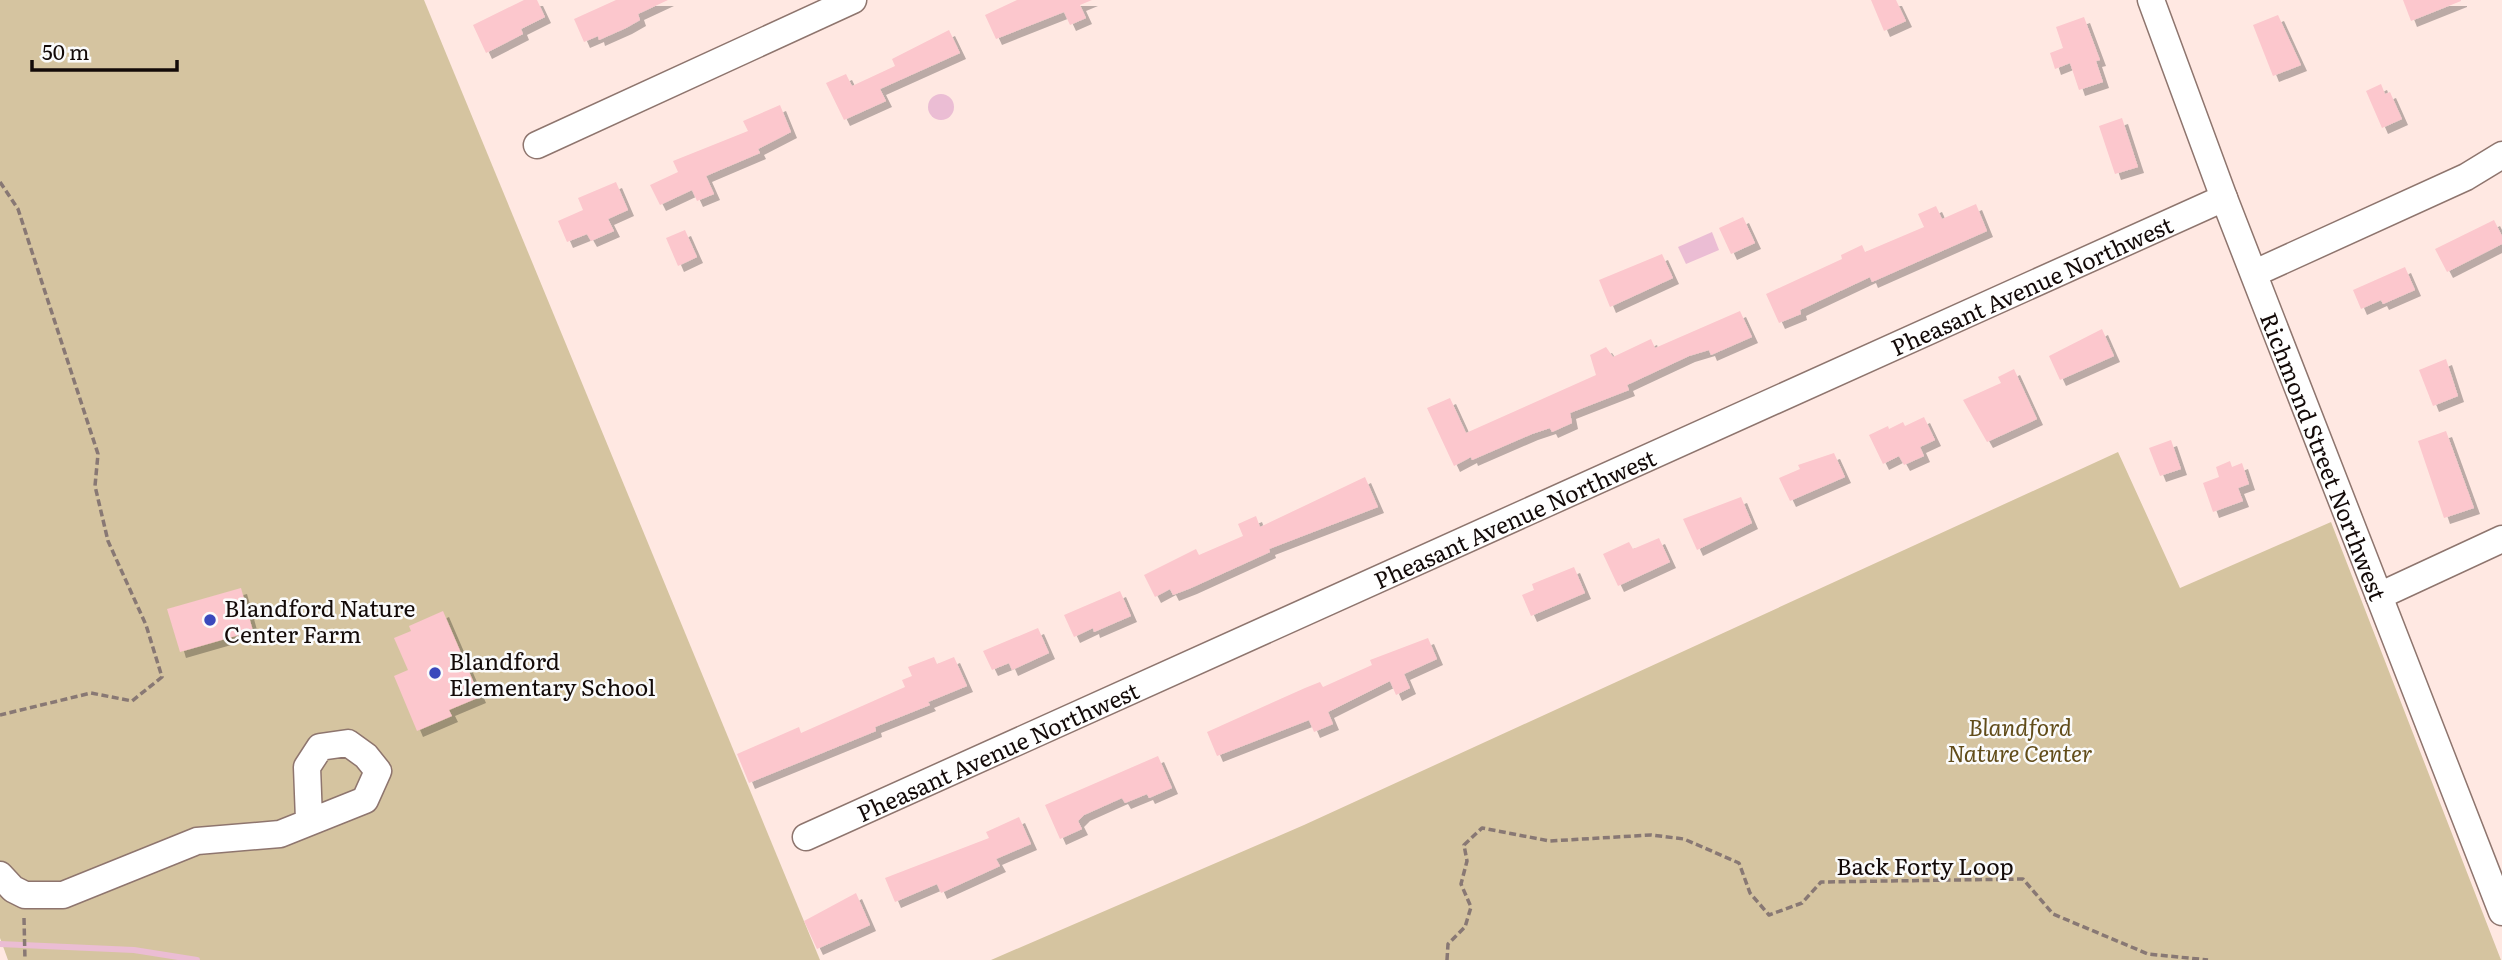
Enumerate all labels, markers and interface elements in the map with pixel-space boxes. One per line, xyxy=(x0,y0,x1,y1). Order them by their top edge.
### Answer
scale bar xyxy=(32,28,177,72)
text: 50 m xyxy=(42,35,89,66)
street label: Pheasant Avenue Northwest xyxy=(1885,206,2178,363)
street label: Richmond Street Northwest xyxy=(2253,307,2396,606)
street label: Pheasant Avenue Northwest xyxy=(1368,439,1661,596)
place label: Blandford Nature Center Farm xyxy=(224,590,416,650)
marker: Blandford Nature Center Farm xyxy=(202,612,218,628)
place label: Blandford Elementary School xyxy=(449,643,656,703)
marker: Blandford Elementary School xyxy=(427,665,443,681)
street label: Pheasant Avenue Northwest xyxy=(851,672,1145,829)
park label: Blandford Nature Center xyxy=(1947,709,2093,769)
street label: Back Forty Loop xyxy=(1836,848,2014,882)

